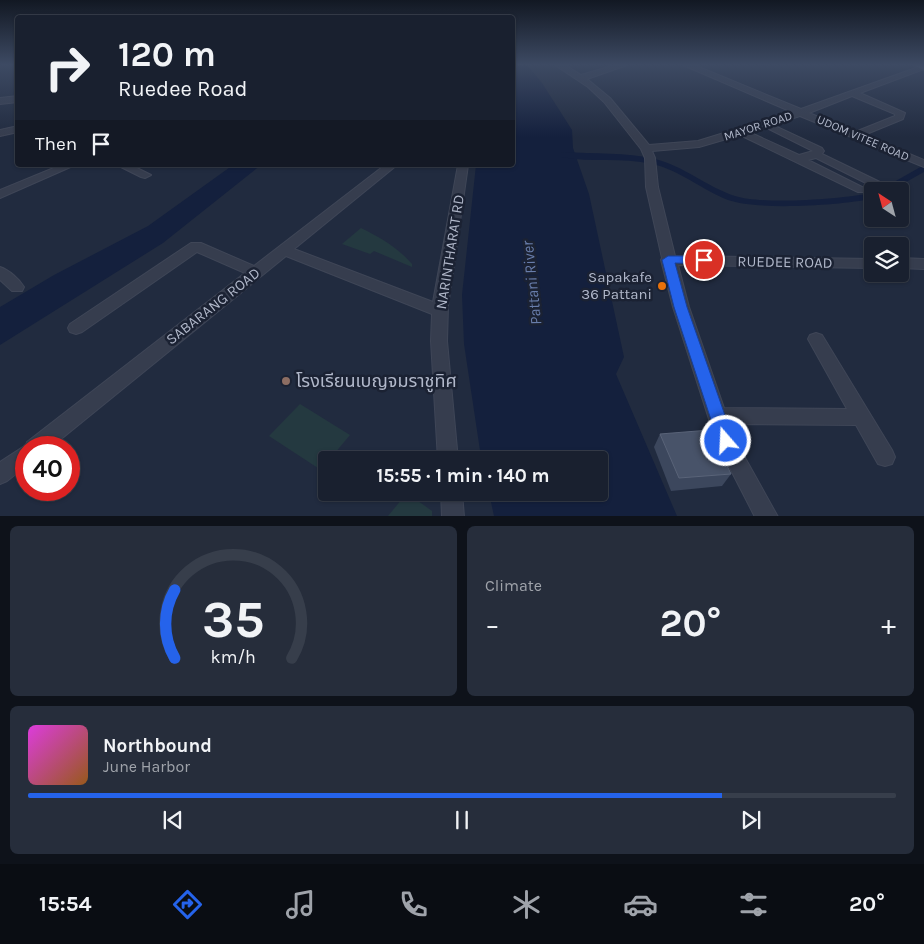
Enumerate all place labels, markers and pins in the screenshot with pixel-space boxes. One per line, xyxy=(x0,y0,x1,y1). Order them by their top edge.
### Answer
pin xyxy=(683,239,725,281)
place label: Sapakafe 36 Pattani xyxy=(581,268,652,303)
marker: Sapakafe 36 Pattani xyxy=(656,280,668,292)
place label: โรงเรียนเบญจมราชูทิศ xyxy=(296,370,457,393)
marker: โรงเรียนเบญจมราชูทิศ xyxy=(280,375,292,387)

